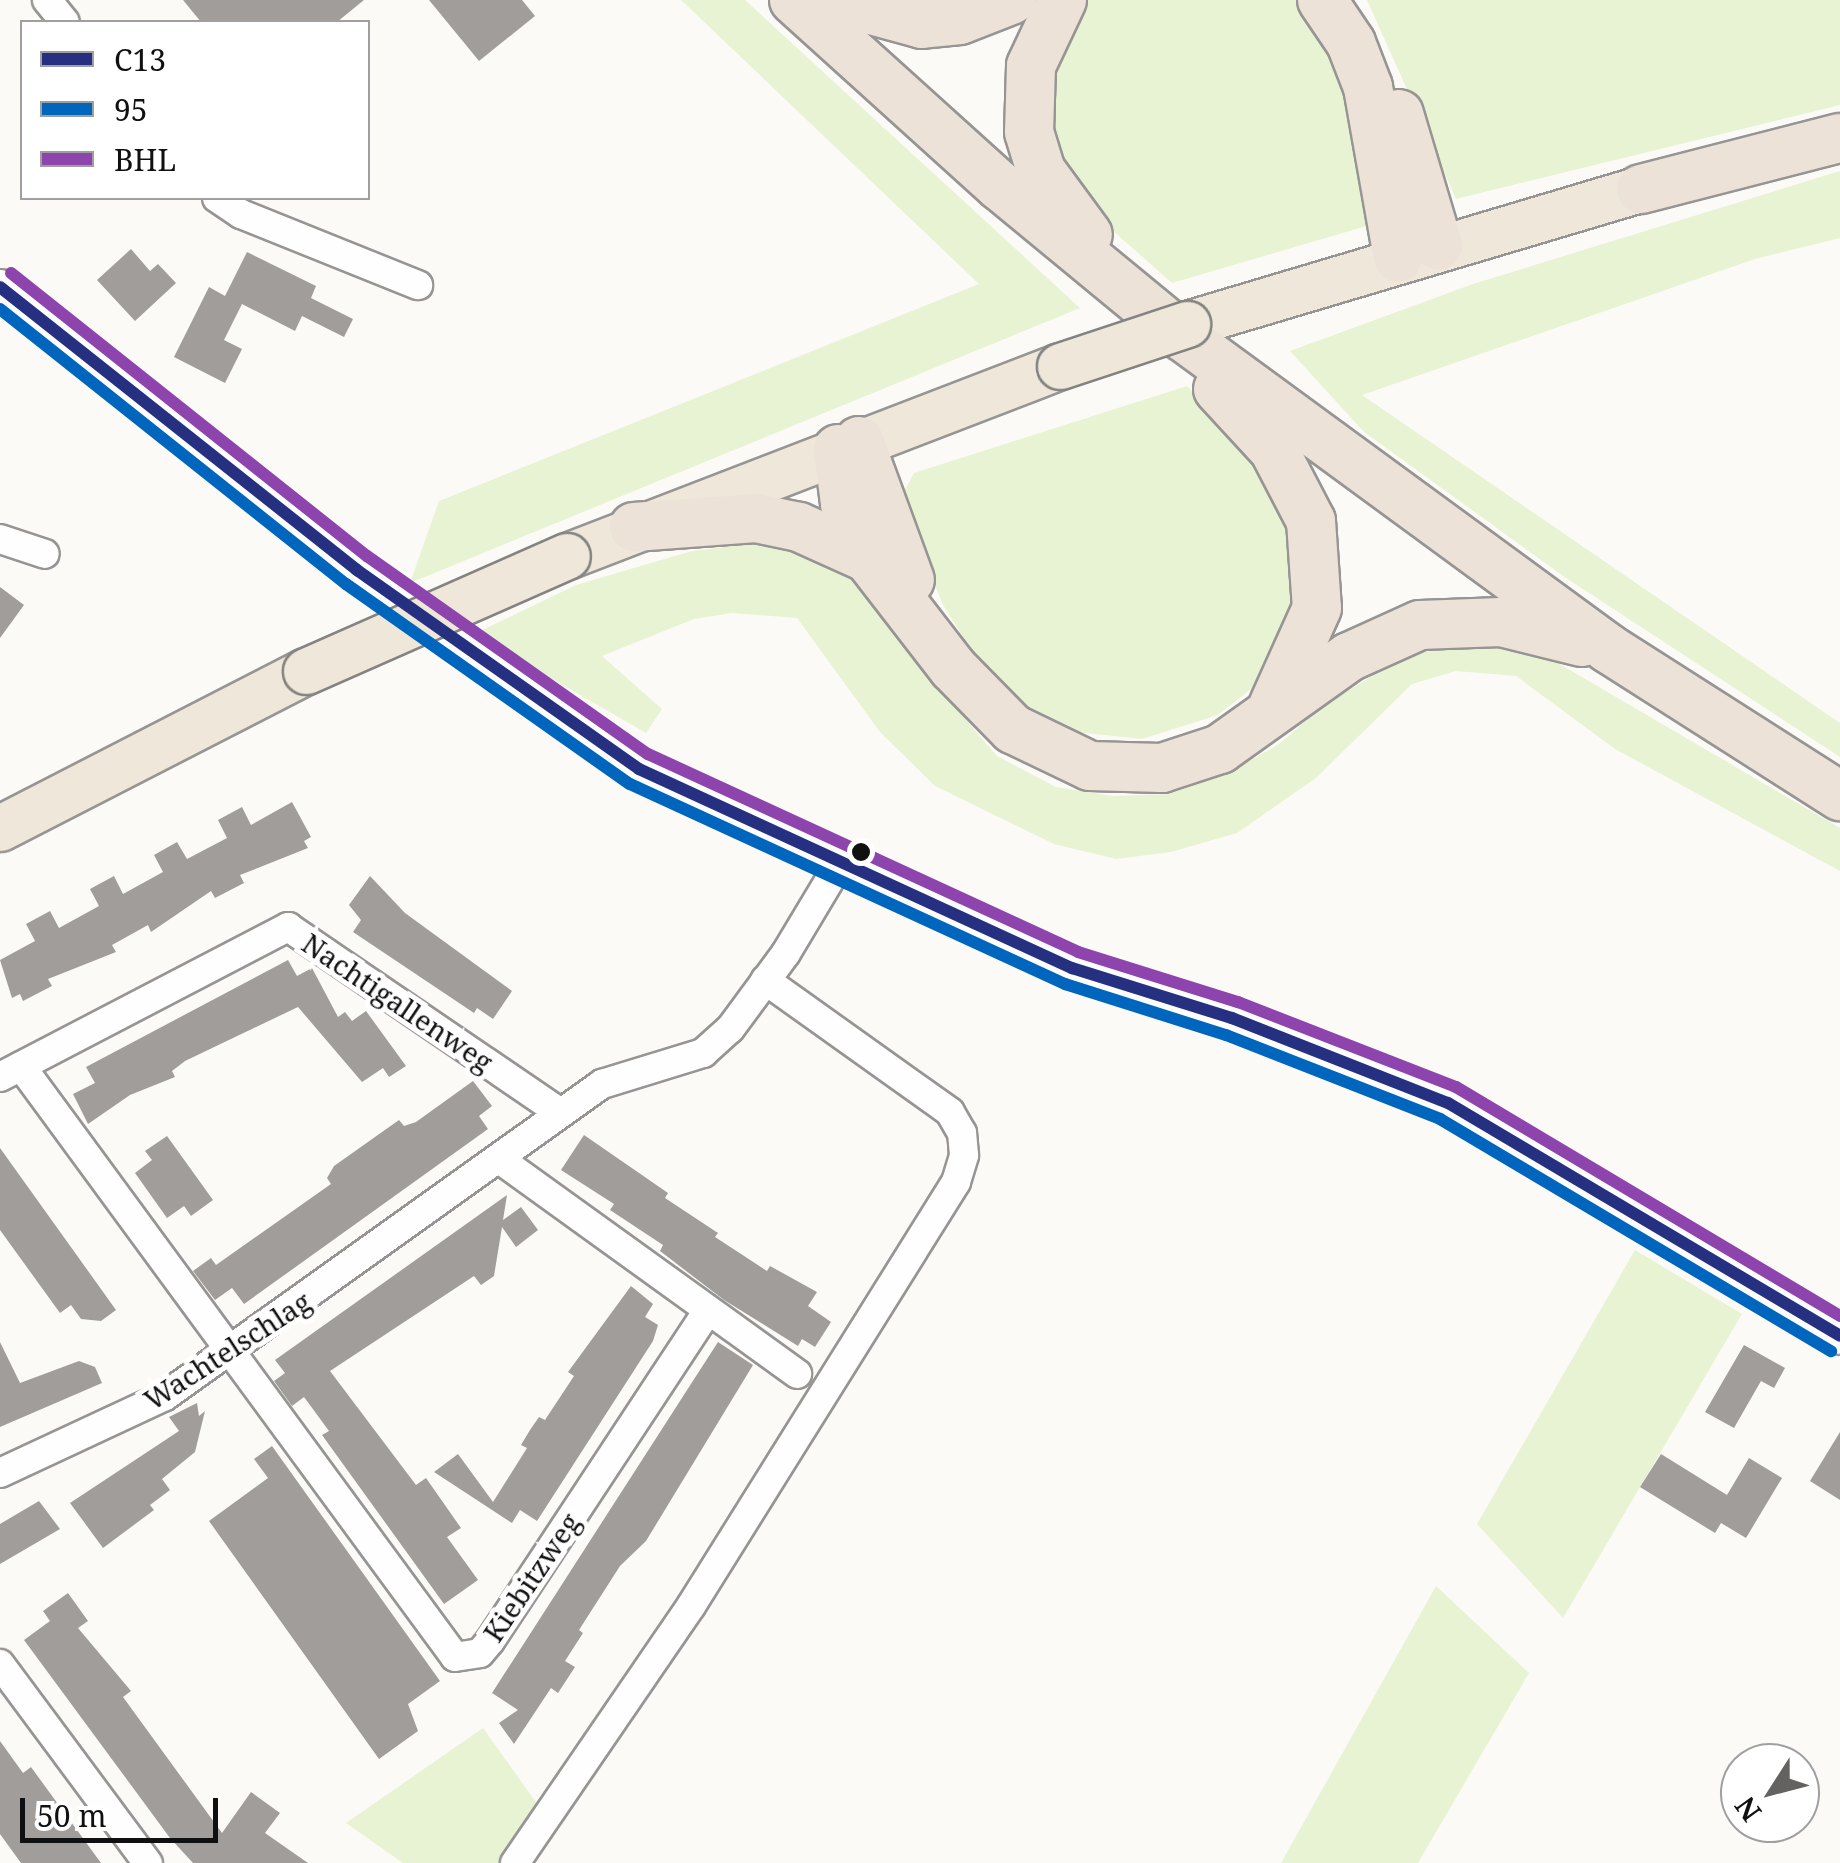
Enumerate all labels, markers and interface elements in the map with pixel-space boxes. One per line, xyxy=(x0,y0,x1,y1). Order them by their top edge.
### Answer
legend xyxy=(20,20,370,200)
text: C13 xyxy=(114,39,166,80)
text: 95 xyxy=(114,89,148,130)
text: BHL xyxy=(114,139,176,180)
unlabelled marker xyxy=(851,842,871,862)
street label: Nachtigallenweg xyxy=(296,926,500,1078)
street label: Wachtelschlag xyxy=(137,1284,317,1416)
street label: Kiebitzweg xyxy=(476,1506,586,1648)
north arrow xyxy=(1720,1743,1820,1843)
scale bar xyxy=(25,1778,222,1840)
text: N xyxy=(1725,1789,1769,1830)
text: 50 m xyxy=(37,1795,107,1836)

